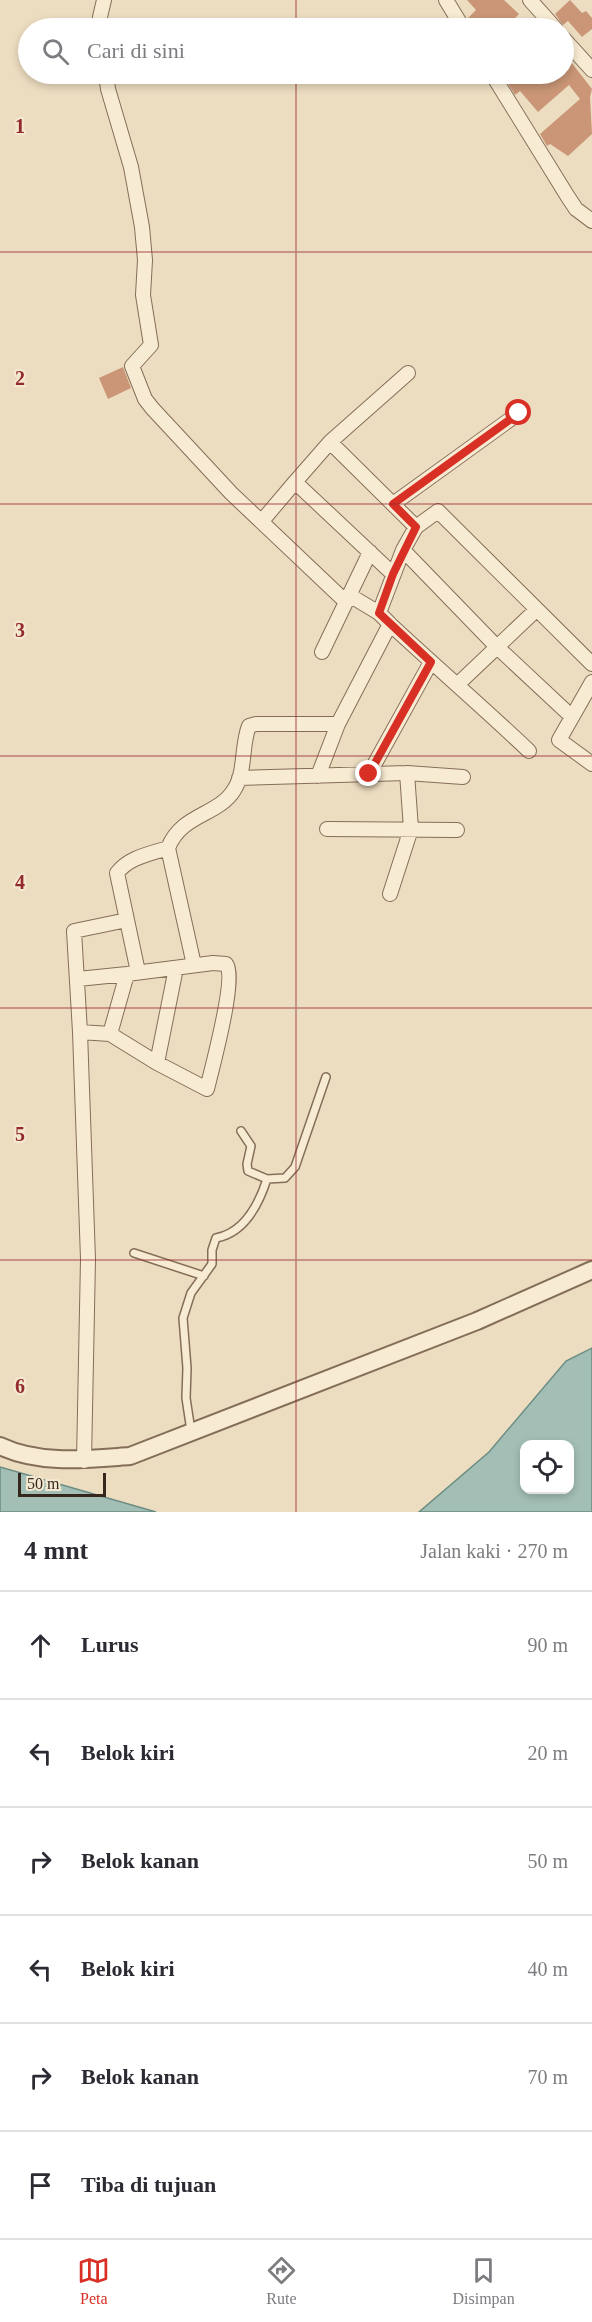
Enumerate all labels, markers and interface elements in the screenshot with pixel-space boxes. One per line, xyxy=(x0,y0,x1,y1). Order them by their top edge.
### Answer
search box xyxy=(18,18,574,84)
icon: search xyxy=(39,35,72,68)
text: Cari di sini xyxy=(87,38,185,63)
text: 1 xyxy=(15,115,25,137)
text: 2 xyxy=(15,367,25,389)
route start xyxy=(505,399,531,425)
text: 3 xyxy=(15,619,25,641)
route end xyxy=(355,760,381,786)
text: 4 xyxy=(15,871,25,893)
text: 5 xyxy=(15,1123,25,1145)
text: 6 xyxy=(15,1375,25,1397)
map controls xyxy=(520,1440,574,1494)
button: locate xyxy=(520,1440,574,1494)
scale bar xyxy=(18,1470,106,1498)
text: 50 m xyxy=(27,1475,59,1492)
text: 4 mnt xyxy=(24,1536,88,1565)
text: Jalan kaki · 270 m xyxy=(420,1540,568,1562)
icon: ahead xyxy=(24,1629,57,1662)
text: Lurus xyxy=(81,1632,138,1657)
text: 90 m xyxy=(527,1634,568,1656)
icon: left xyxy=(24,1737,57,1770)
text: Belok kiri xyxy=(81,1740,175,1765)
text: 20 m xyxy=(527,1742,568,1764)
icon: right xyxy=(24,1845,57,1878)
text: Belok kanan xyxy=(81,1848,199,1873)
text: 50 m xyxy=(527,1850,568,1872)
icon: left xyxy=(24,1953,57,1986)
text: Belok kiri xyxy=(81,1956,175,1981)
text: 40 m xyxy=(527,1958,568,1980)
icon: right xyxy=(24,2061,57,2094)
text: Belok kanan xyxy=(81,2064,199,2089)
text: 70 m xyxy=(527,2066,568,2088)
icon: arrive xyxy=(24,2169,57,2202)
text: Tiba di tujuan xyxy=(81,2172,216,2197)
tab: Peta xyxy=(77,2254,110,2308)
tab: Rute xyxy=(265,2254,298,2308)
tab: Disimpan xyxy=(452,2254,515,2308)

